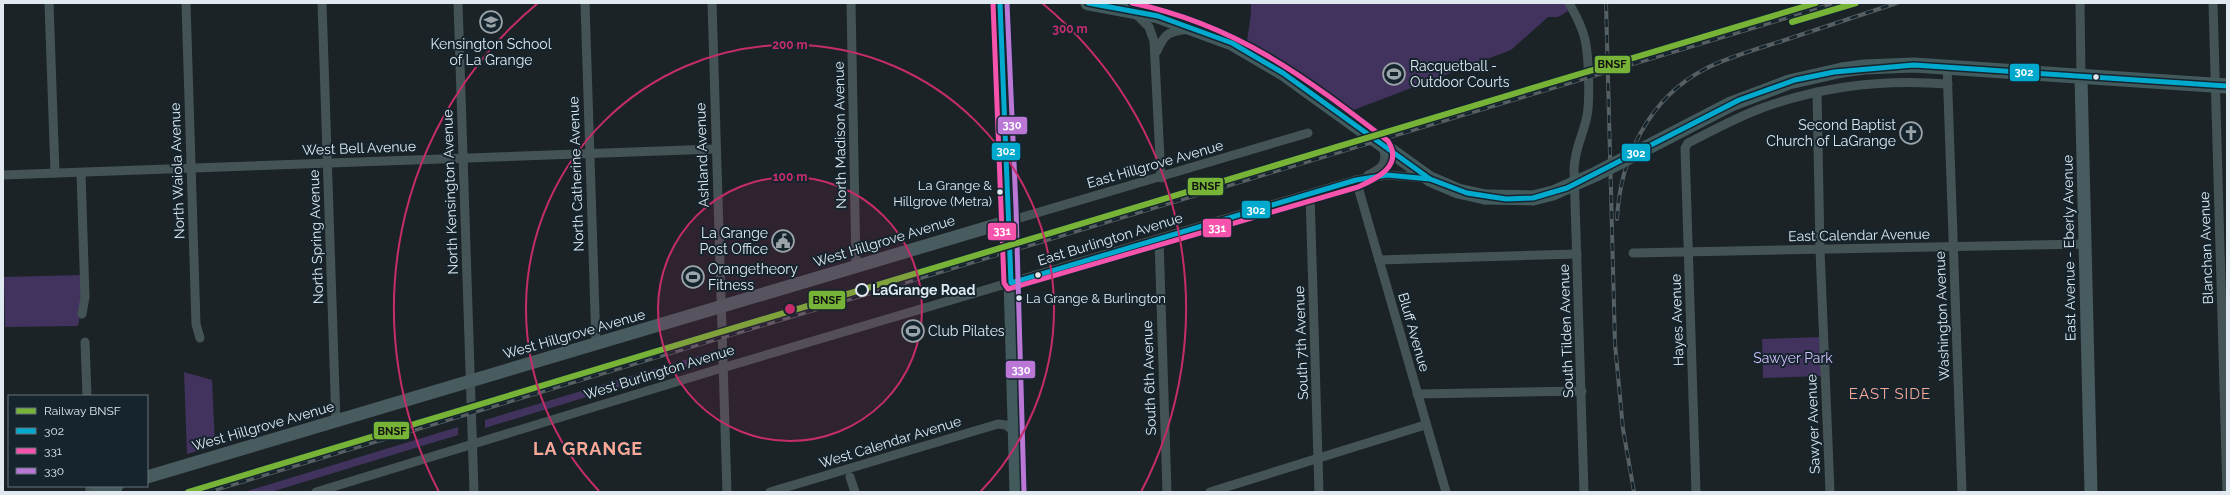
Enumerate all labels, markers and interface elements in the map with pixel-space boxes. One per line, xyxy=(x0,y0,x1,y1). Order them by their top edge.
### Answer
school or university icon: Kensington School of La Grange xyxy=(478,9,504,35)
text: 300 m xyxy=(1052,22,1088,36)
place label: Kensington School of La Grange xyxy=(430,36,552,68)
text: 200 m xyxy=(772,38,808,52)
line badge: BNSF xyxy=(1594,55,1631,74)
place label: Racquetball - Outdoor Courts xyxy=(1410,58,1510,90)
text: BNSF xyxy=(1598,58,1627,71)
street label: North Madison Avenue xyxy=(831,61,849,209)
sports icon: Racquetball - Outdoor Courts xyxy=(1381,61,1407,87)
line badge: 302 xyxy=(2009,63,2040,82)
text: 302 xyxy=(2014,66,2034,79)
unlabelled marker xyxy=(2091,72,2101,82)
street label: North Catherine Avenue xyxy=(565,96,587,252)
street label: Ashland Avenue xyxy=(692,102,712,208)
street label: North Waiola Avenue xyxy=(167,103,187,239)
street label: North Kensington Avenue xyxy=(439,109,461,275)
line badge: 330 xyxy=(997,116,1028,135)
place label: Second Baptist Church of LaGrange xyxy=(1766,117,1896,149)
text: 330 xyxy=(1002,119,1022,132)
church icon: Second Baptist Church of LaGrange xyxy=(1898,120,1924,146)
street label: East Hillgrove Avenue xyxy=(1085,137,1225,191)
street label: West Bell Avenue xyxy=(302,138,416,158)
line badge: 302 xyxy=(991,142,1021,161)
line badge: 302 xyxy=(1621,143,1651,162)
text: 302 xyxy=(996,145,1016,158)
text: 302 xyxy=(1626,147,1646,160)
street label: East Avenue - Eberly Avenue xyxy=(2059,155,2079,341)
street label: North Spring Avenue xyxy=(306,169,326,305)
text: 100 m xyxy=(773,170,807,184)
line badge: BNSF xyxy=(1187,177,1224,196)
place label: La Grange & Hillgrove (Metra) xyxy=(893,178,992,209)
text: BNSF xyxy=(1192,180,1221,193)
marker: La Grange & Hillgrove (Metra) xyxy=(995,187,1005,197)
street label: Blanchan Avenue xyxy=(2196,191,2216,305)
line badge: 302 xyxy=(1241,200,1271,219)
text: 302 xyxy=(1246,204,1266,217)
street label: East Burlington Avenue xyxy=(1036,209,1184,269)
street label: West Hillgrove Avenue xyxy=(811,212,957,270)
line badge: 331 xyxy=(1202,218,1232,238)
line badge: 331 xyxy=(987,222,1017,241)
text: 331 xyxy=(1208,222,1226,235)
place label: La Grange Post Office xyxy=(699,225,768,257)
text: 331 xyxy=(993,225,1011,238)
street label: East Calendar Avenue xyxy=(1788,226,1930,244)
public building icon: La Grange Post Office xyxy=(770,228,796,254)
street label: Washington Avenue xyxy=(1932,251,1952,381)
place label: Orangetheory Fitness xyxy=(708,261,798,293)
sports icon: Orangetheory Fitness xyxy=(680,264,706,290)
street label: South Tilden Avenue xyxy=(1556,264,1576,398)
unlabelled marker xyxy=(1033,270,1043,280)
street label: Hayes Avenue xyxy=(1667,274,1687,366)
place label: LaGrange Road xyxy=(872,282,975,298)
marker: LaGrange Road xyxy=(855,283,869,297)
street label: South 7th Avenue xyxy=(1291,286,1311,400)
line badge: BNSF xyxy=(808,290,846,310)
place label: La Grange & Burlington xyxy=(1026,291,1166,306)
street label: Bluff Avenue xyxy=(1395,291,1433,373)
marker: La Grange & Burlington xyxy=(1014,293,1024,303)
text: BNSF xyxy=(813,294,842,307)
centre of rings xyxy=(783,302,797,316)
street label: West Hillgrove Avenue xyxy=(501,306,647,362)
sports icon: Club Pilates xyxy=(900,318,926,344)
street label: South 6th Avenue xyxy=(1139,320,1159,436)
place label: Club Pilates xyxy=(928,323,1005,339)
street label: West Burlington Avenue xyxy=(582,341,736,403)
park label: Sawyer Park xyxy=(1753,350,1833,366)
line badge: 330 xyxy=(1005,360,1036,379)
text: 330 xyxy=(1011,364,1031,377)
street label: Sawyer Avenue xyxy=(1803,374,1823,474)
district label: EAST SIDE xyxy=(1849,385,1931,403)
legend xyxy=(8,395,148,487)
street label: West Hillgrove Avenue xyxy=(190,398,336,454)
text: Railway BNSF xyxy=(44,404,121,418)
street label: West Calendar Avenue xyxy=(817,413,963,471)
line badge: BNSF xyxy=(373,421,410,440)
text: 302 xyxy=(44,424,64,438)
text: BNSF xyxy=(378,425,407,438)
district label: LA GRANGE xyxy=(533,438,643,459)
text: 331 xyxy=(44,444,62,458)
text: 330 xyxy=(44,464,64,478)

